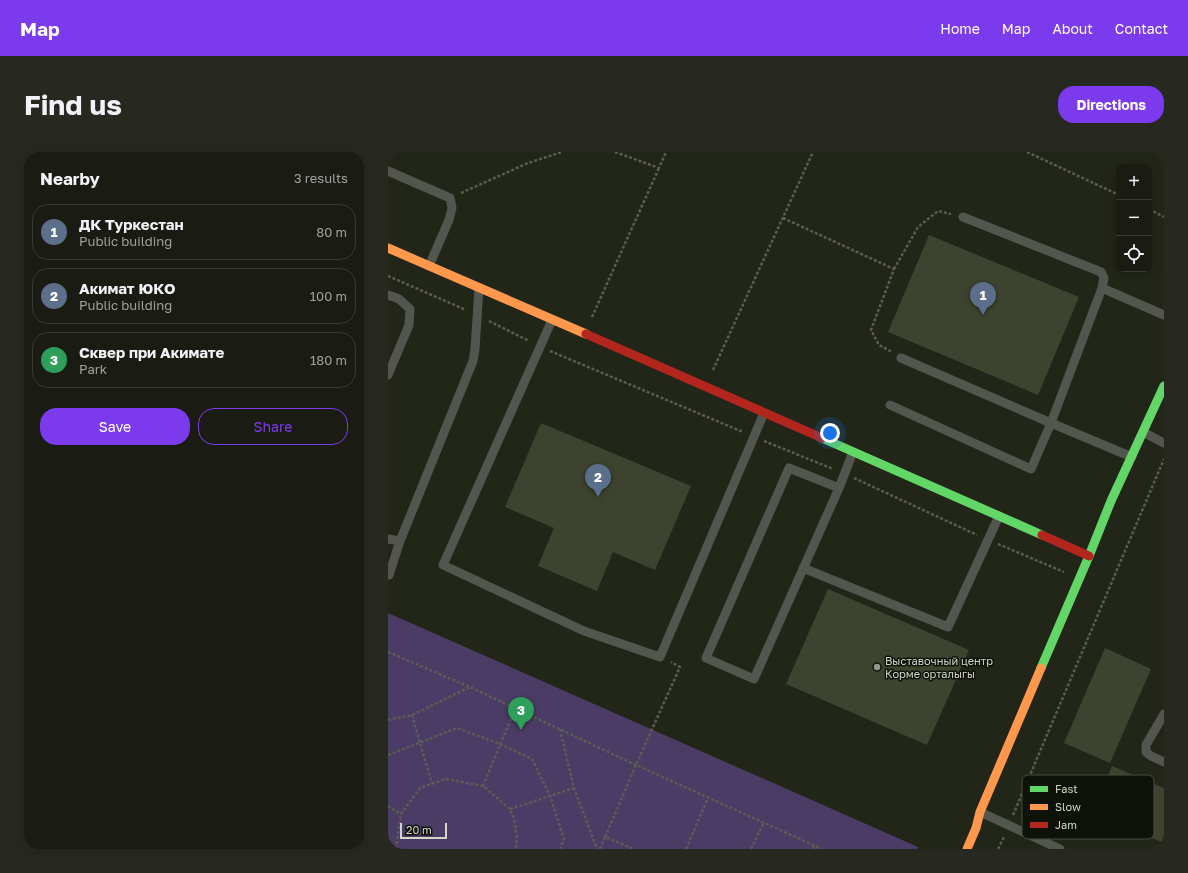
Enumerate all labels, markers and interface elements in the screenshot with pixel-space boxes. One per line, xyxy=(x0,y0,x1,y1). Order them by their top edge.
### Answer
text: Map xyxy=(20,17,60,40)
text: Home xyxy=(940,20,980,37)
text: Map xyxy=(1002,20,1030,37)
text: About xyxy=(1052,20,1093,37)
text: Contact xyxy=(1115,20,1168,37)
button: Directions xyxy=(1058,86,1164,123)
text: Find us xyxy=(24,88,122,121)
map controls xyxy=(1116,164,1152,272)
button: + xyxy=(1116,164,1152,200)
text: Nearby xyxy=(40,168,100,189)
text: 3 results xyxy=(294,170,348,186)
button: − xyxy=(1116,200,1152,236)
text: ДК Туркестан xyxy=(79,215,184,233)
text: 1 xyxy=(51,224,57,240)
text: 80 m xyxy=(316,224,347,240)
text: Public building xyxy=(79,233,172,249)
button: locate xyxy=(1116,236,1152,272)
text: Акимат ЮКО xyxy=(79,279,176,297)
pin: 1 xyxy=(970,282,996,315)
text: 2 xyxy=(50,288,58,304)
text: 100 m xyxy=(310,288,347,304)
text: Public building xyxy=(79,297,172,313)
text: Сквер при Акимате xyxy=(79,343,224,361)
text: 3 xyxy=(50,352,58,368)
text: 180 m xyxy=(310,352,347,368)
text: Park xyxy=(79,361,107,377)
button: Save xyxy=(40,408,190,445)
button: Share xyxy=(198,408,348,445)
your location xyxy=(820,423,840,443)
pin: 2 xyxy=(585,464,611,497)
place label: Выставочный центр Корме орталыгы xyxy=(885,654,993,680)
marker: Выставочный центр Корме орталыгы xyxy=(872,662,882,672)
pin: 3 xyxy=(508,697,534,730)
legend xyxy=(1022,775,1154,839)
text: Fast xyxy=(1055,782,1078,795)
text: Slow xyxy=(1055,800,1081,813)
text: Jam xyxy=(1055,818,1077,831)
scale bar xyxy=(400,821,447,840)
text: 20 m xyxy=(406,823,432,836)

